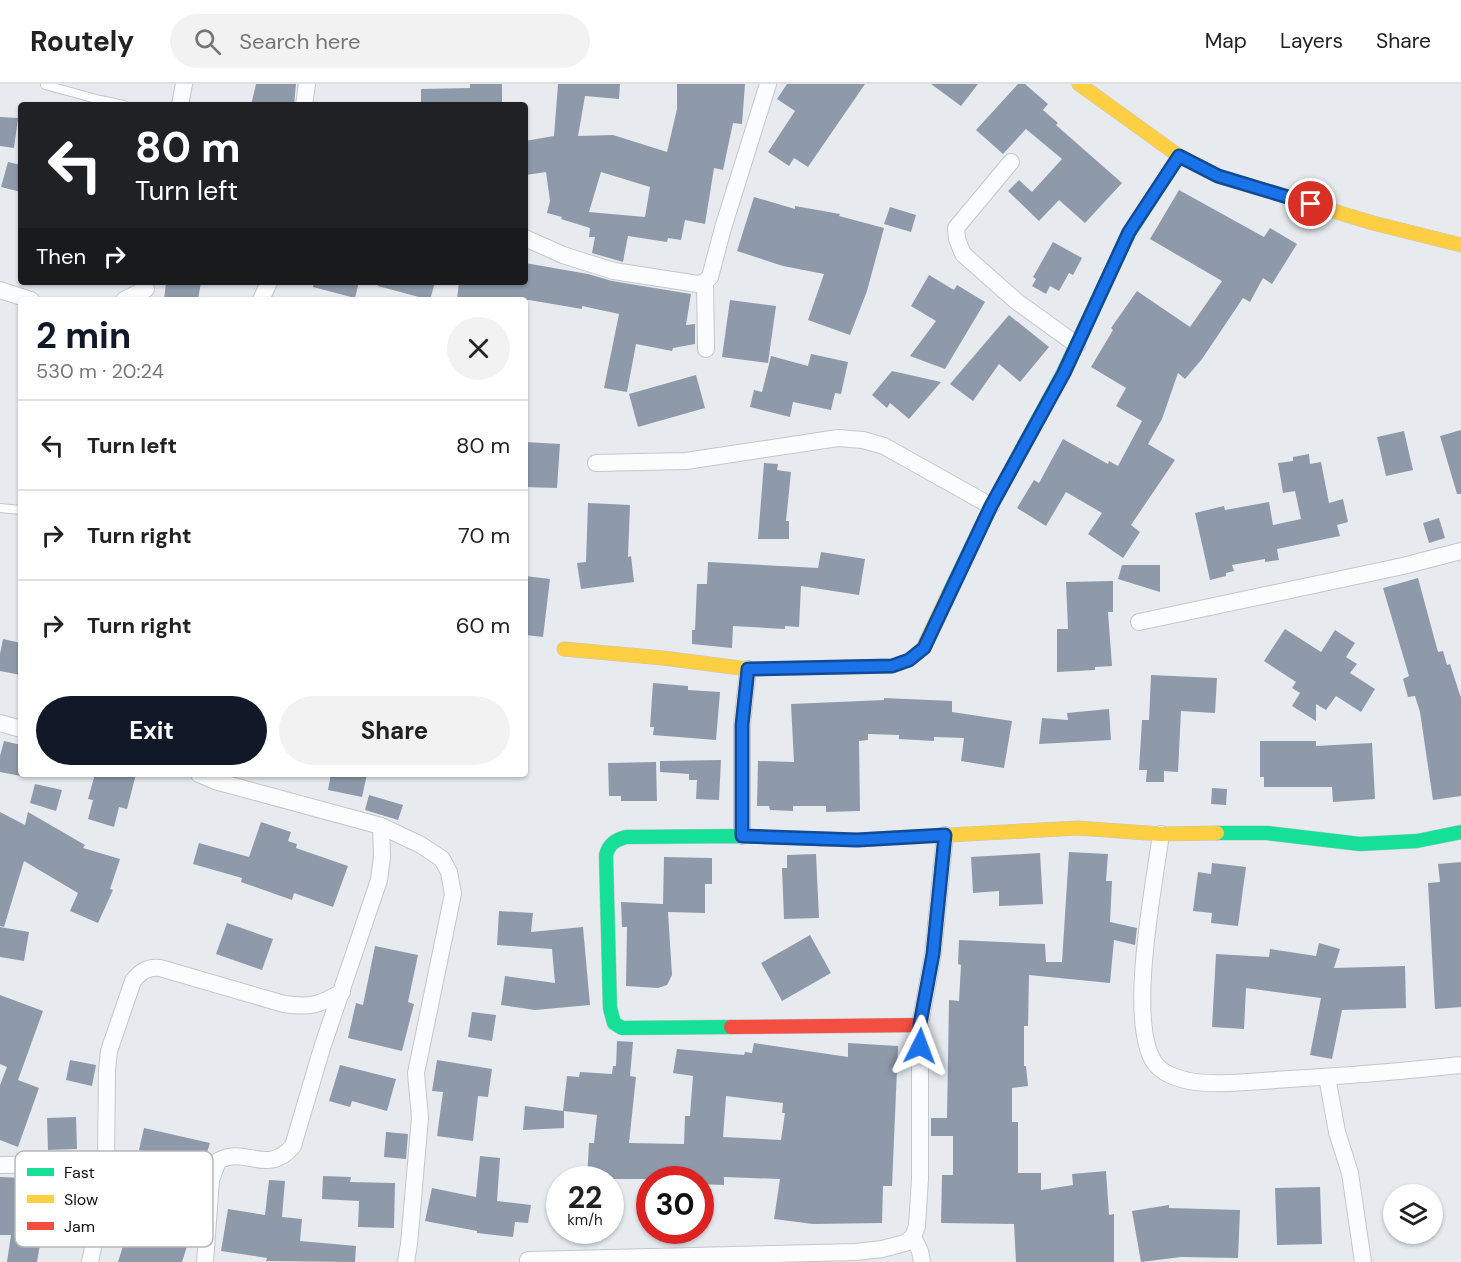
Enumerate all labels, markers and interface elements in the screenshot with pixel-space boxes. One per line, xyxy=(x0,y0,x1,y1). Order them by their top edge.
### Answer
search box xyxy=(170,14,590,68)
text: Routely xyxy=(30,23,134,60)
icon: search xyxy=(191,25,224,58)
text: Search here xyxy=(239,27,361,56)
text: Map xyxy=(1205,27,1247,55)
text: Layers xyxy=(1280,27,1343,55)
text: Share xyxy=(1376,27,1431,55)
text: 80 m xyxy=(135,120,241,175)
icon: left xyxy=(36,126,114,204)
text: Turn left xyxy=(135,173,238,208)
pin xyxy=(1285,178,1336,229)
icon: arrive xyxy=(1294,187,1327,220)
icon: right xyxy=(98,240,131,273)
text: Then xyxy=(36,242,86,271)
text: 2 min xyxy=(36,312,131,359)
button: close xyxy=(447,317,510,380)
text: 530 m · 20:24 xyxy=(36,358,164,384)
icon: left xyxy=(36,429,69,462)
text: Turn left xyxy=(87,431,177,460)
text: 80 m xyxy=(456,431,510,460)
icon: right xyxy=(36,519,69,552)
text: Turn right xyxy=(87,521,192,550)
text: 70 m xyxy=(458,521,510,550)
icon: right xyxy=(36,609,69,642)
text: Turn right xyxy=(87,611,192,640)
text: 60 m xyxy=(456,611,510,640)
button: Exit xyxy=(36,696,267,765)
button: Share xyxy=(279,696,510,765)
position arrow xyxy=(888,1014,952,1078)
legend xyxy=(15,1151,213,1247)
text: Fast xyxy=(64,1162,95,1183)
speed limit sign: 30 xyxy=(636,1166,714,1244)
text: 22 xyxy=(568,1178,602,1217)
map controls xyxy=(1383,1184,1443,1244)
button: layers xyxy=(1383,1184,1443,1244)
text: Slow xyxy=(64,1189,98,1210)
text: km/h xyxy=(567,1210,603,1230)
text: Jam xyxy=(64,1216,95,1237)

